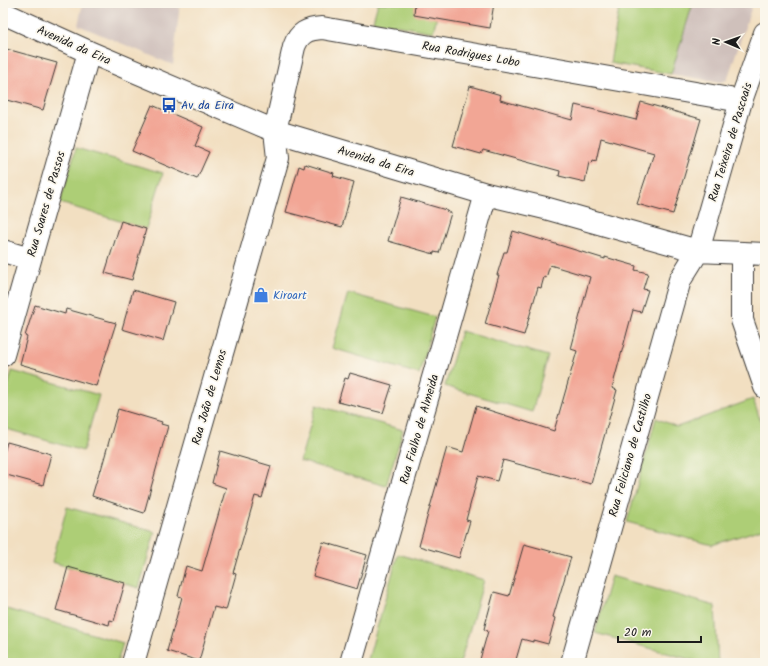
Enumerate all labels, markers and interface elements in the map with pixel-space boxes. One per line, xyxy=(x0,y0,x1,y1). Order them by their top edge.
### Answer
street label: Avenida da Eira xyxy=(34,21,114,70)
north arrow xyxy=(706,22,746,62)
street label: Rua Rodrigues Lobo xyxy=(421,37,521,72)
text: N xyxy=(708,38,726,45)
street label: Rua Teixeira de Pascoais xyxy=(703,80,758,204)
bus stop icon: Av da Eira xyxy=(160,96,178,114)
place label: Av da Eira xyxy=(181,96,234,115)
street label: Avenida da Eira xyxy=(335,141,417,182)
street label: Rua Soares de Passos xyxy=(22,149,71,259)
shop icon: Kiroart xyxy=(252,286,270,304)
place label: Kiroart xyxy=(273,286,307,305)
street label: Rua João de Lemos xyxy=(187,347,232,447)
street label: Rua Fialho de Almeida xyxy=(395,372,444,486)
street label: Rua Feliciano de Castilho xyxy=(604,391,657,519)
scale bar xyxy=(618,618,701,644)
text: 20 m xyxy=(624,623,652,642)

